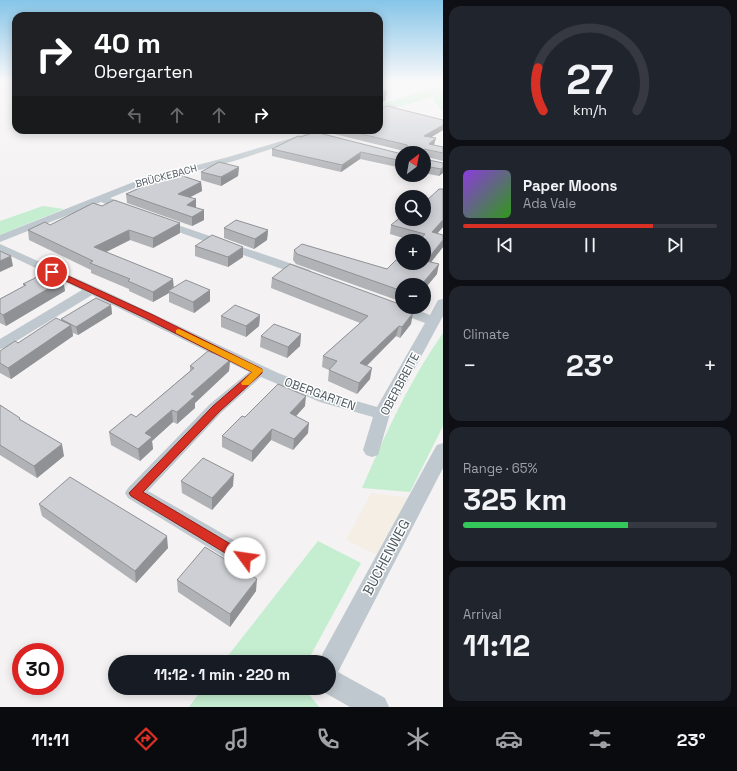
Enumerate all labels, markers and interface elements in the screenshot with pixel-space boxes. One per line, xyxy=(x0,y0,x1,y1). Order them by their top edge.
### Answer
text: 40 m xyxy=(94,25,161,61)
icon: right xyxy=(28,28,80,80)
text: 27 xyxy=(566,53,614,106)
text: Obergarten xyxy=(94,60,193,83)
text: km/h xyxy=(573,101,607,119)
icon: left xyxy=(124,104,146,126)
icon: ahead xyxy=(166,104,188,126)
icon: ahead xyxy=(208,104,230,126)
icon: right xyxy=(250,104,272,126)
north arrow xyxy=(395,146,431,182)
map controls xyxy=(395,146,431,314)
street label: BRÜCKEBACH xyxy=(134,162,198,190)
text: Paper Moons xyxy=(523,176,617,195)
button: search xyxy=(395,190,431,226)
text: Ada Vale xyxy=(523,195,576,212)
button: + xyxy=(395,234,431,270)
icon: previous xyxy=(494,234,516,256)
icon: pause xyxy=(579,234,601,256)
icon: next xyxy=(664,234,686,256)
pin xyxy=(35,255,69,289)
icon: arrive xyxy=(41,261,63,283)
button: − xyxy=(395,278,431,314)
text: Climate xyxy=(463,326,509,343)
text: 23° xyxy=(566,346,614,385)
street label: OBERBREITE xyxy=(377,350,423,418)
text: − xyxy=(463,351,477,379)
text: + xyxy=(703,351,717,379)
street label: OBERGARTEN xyxy=(282,374,358,414)
text: Range · 65% xyxy=(463,460,538,477)
text: 325 km xyxy=(463,480,567,519)
street label: BUCHENWEG xyxy=(358,516,414,598)
position arrow xyxy=(224,537,266,579)
text: Arrival xyxy=(463,606,502,623)
text: 11:12 xyxy=(463,626,530,665)
speed limit sign: 30 xyxy=(12,643,64,695)
text: 11:12 · 1 min · 220 m xyxy=(154,665,290,684)
icon: directions xyxy=(132,725,160,753)
icon: music xyxy=(223,725,251,753)
icon: phone xyxy=(314,725,342,753)
icon: climate xyxy=(404,725,432,753)
icon: car xyxy=(495,725,523,753)
icon: filters xyxy=(586,725,614,753)
text: 11:11 xyxy=(31,728,69,751)
text: 23° xyxy=(677,728,706,751)

